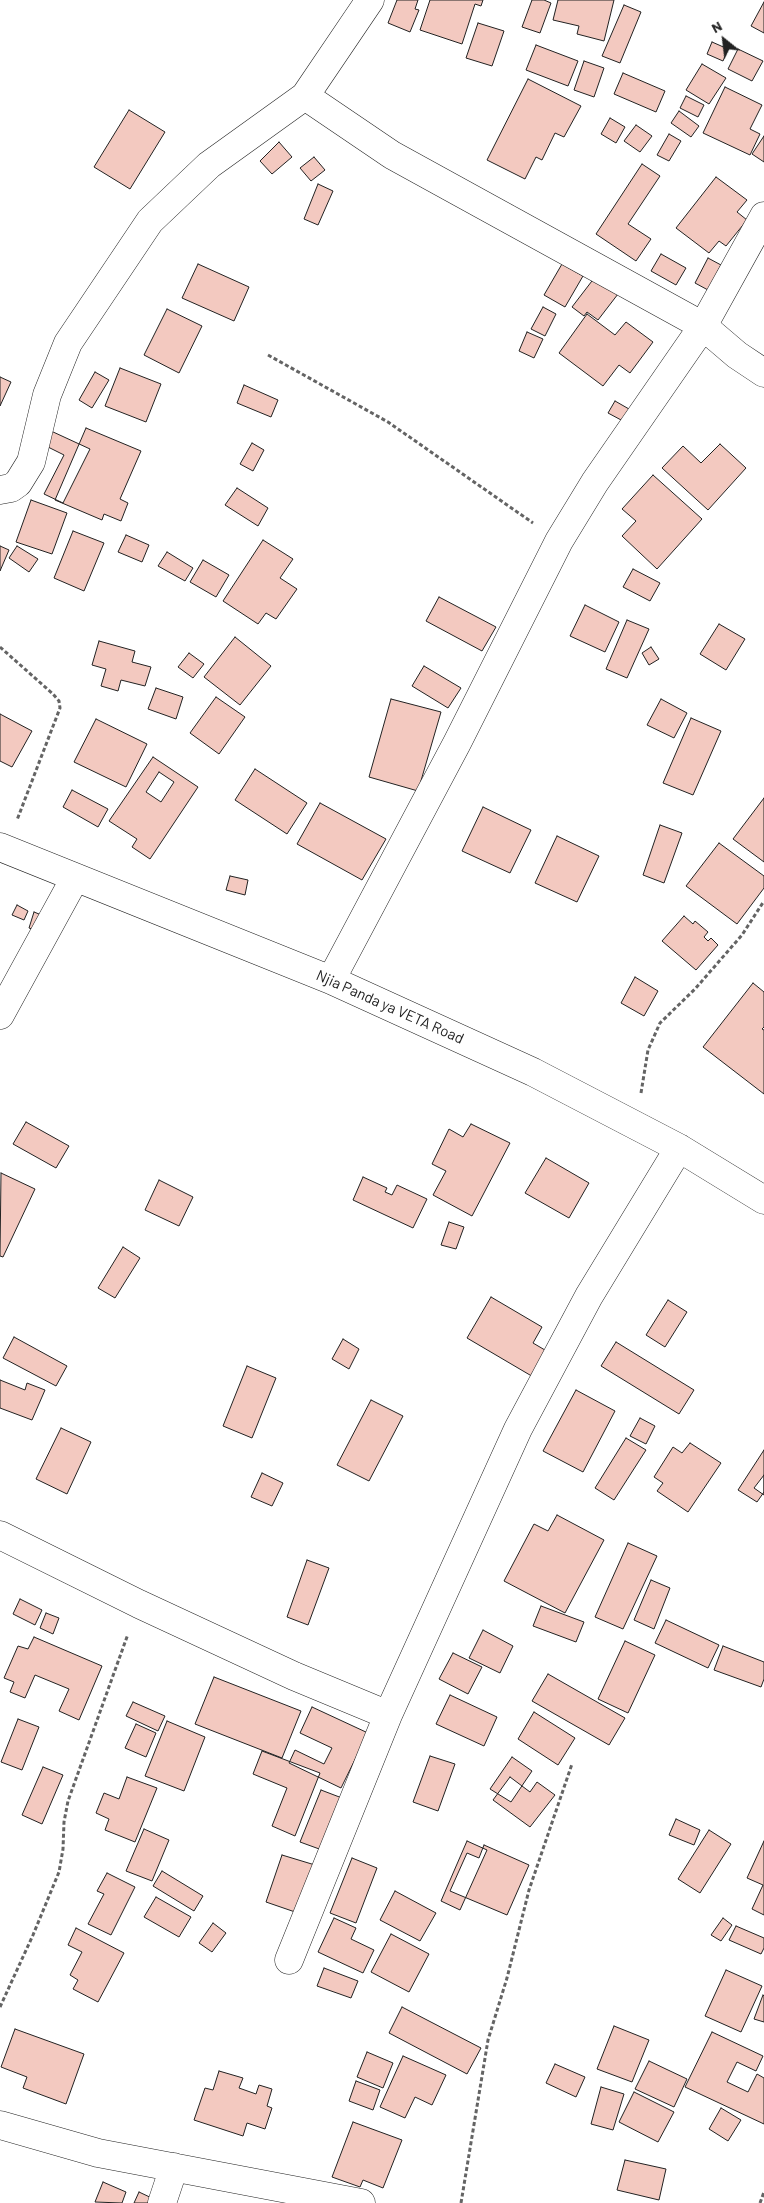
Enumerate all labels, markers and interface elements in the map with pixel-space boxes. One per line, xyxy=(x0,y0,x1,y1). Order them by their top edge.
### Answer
north arrow xyxy=(699,15,749,65)
text: N xyxy=(708,17,725,36)
street label: Njia Panda ya VETA Road xyxy=(313,966,467,1048)

